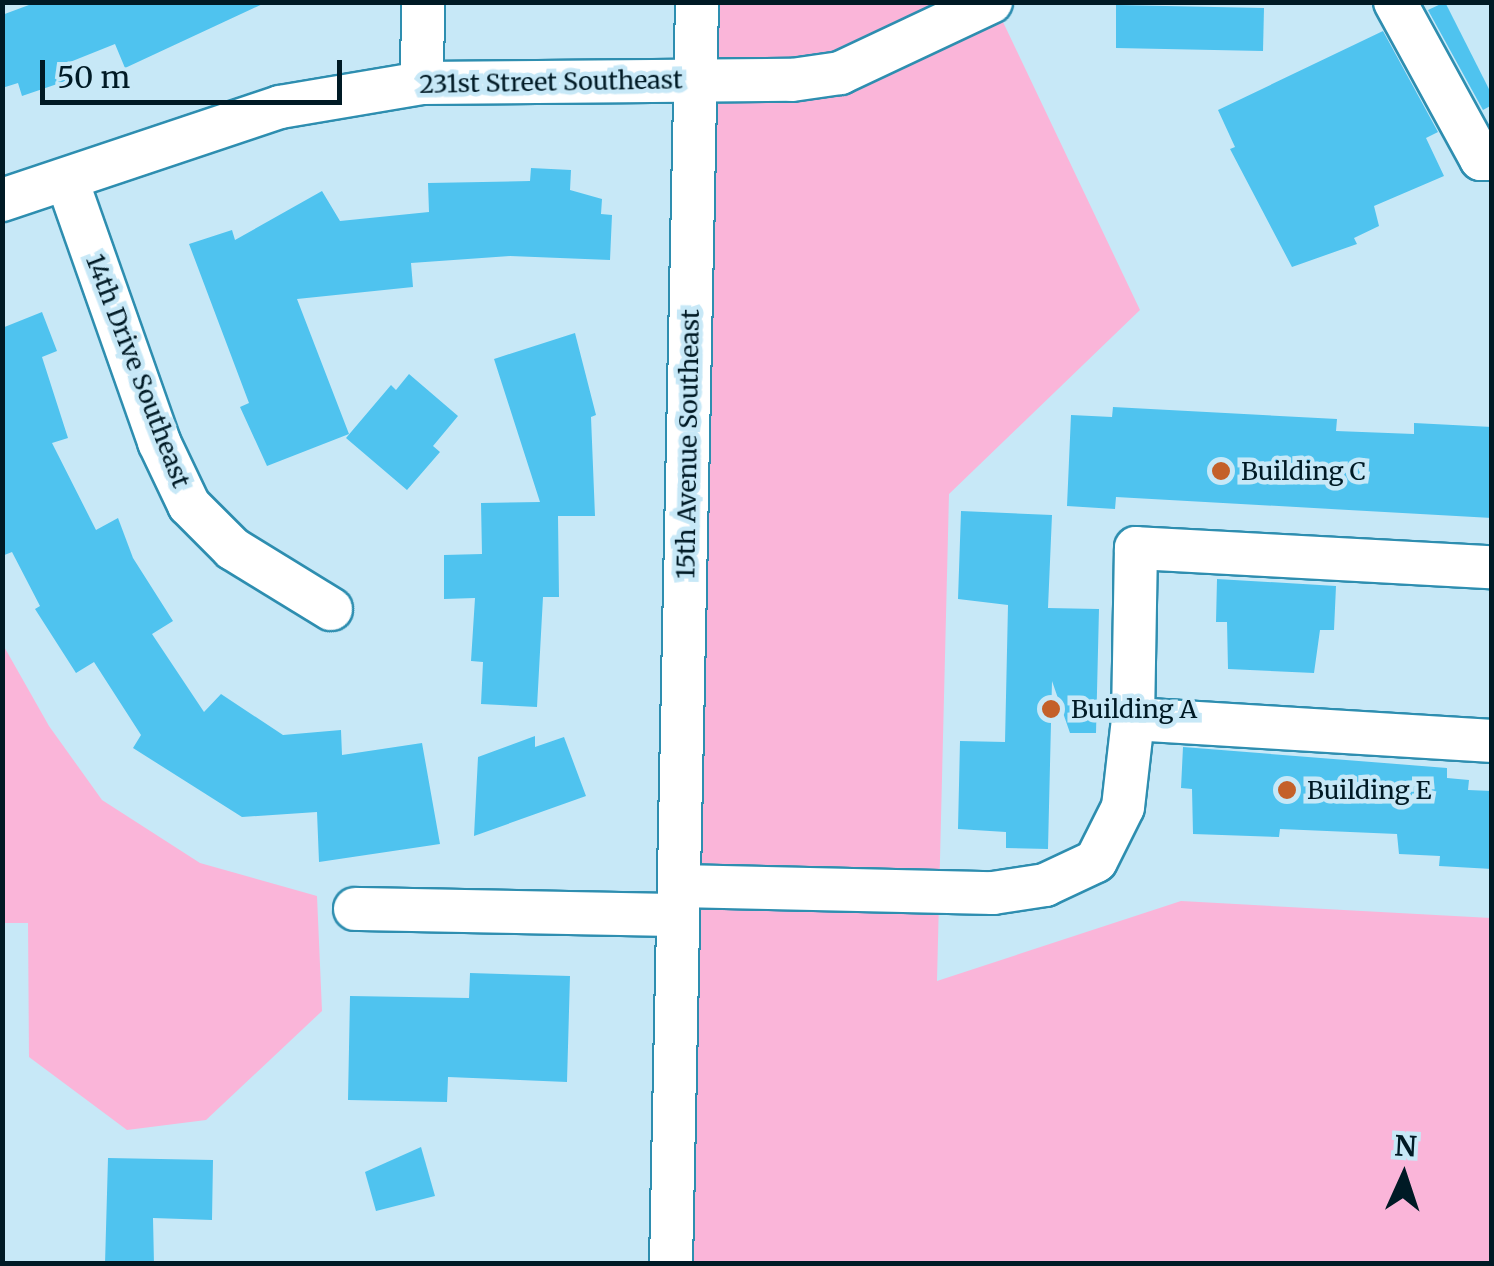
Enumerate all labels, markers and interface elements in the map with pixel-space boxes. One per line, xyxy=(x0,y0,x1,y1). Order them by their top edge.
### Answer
scale bar xyxy=(45,40,348,102)
text: 50 m xyxy=(57,58,130,96)
street label: 231st Street Southeast xyxy=(419,65,683,99)
street label: 14th Drive Southeast xyxy=(80,250,196,492)
street label: 15th Avenue Southeast xyxy=(671,309,705,579)
place label: Building C xyxy=(1241,456,1366,486)
marker: Building C xyxy=(1210,460,1232,482)
place label: Building A xyxy=(1071,694,1197,724)
marker: Building A xyxy=(1040,698,1062,720)
place label: Building E xyxy=(1307,775,1431,805)
marker: Building E xyxy=(1276,779,1298,801)
north arrow xyxy=(1354,1126,1454,1226)
text: N xyxy=(1394,1127,1418,1165)

